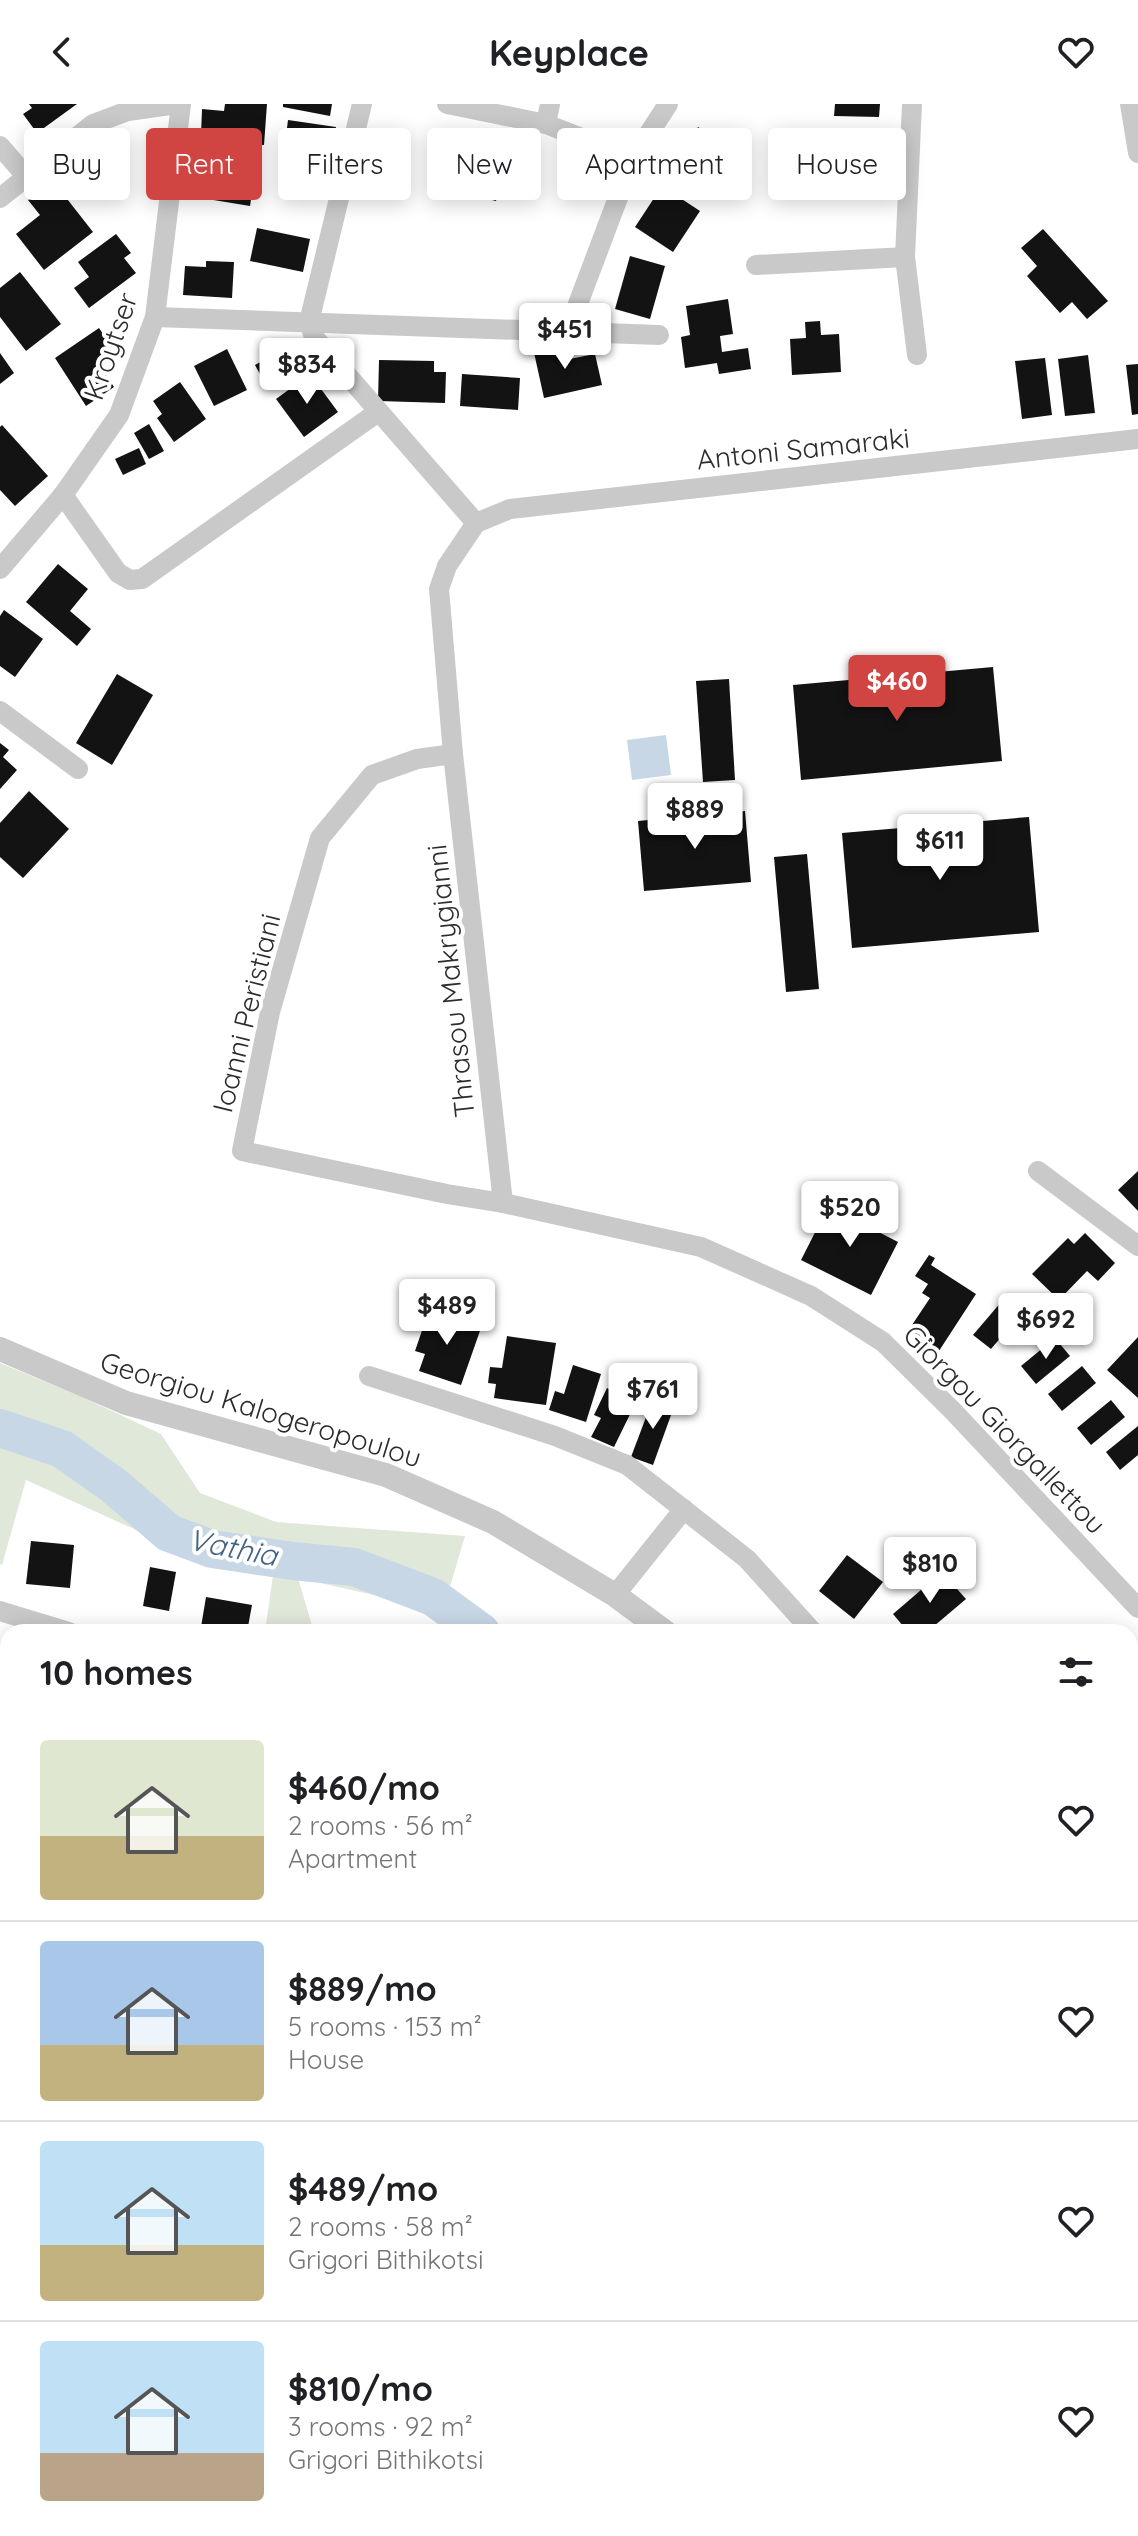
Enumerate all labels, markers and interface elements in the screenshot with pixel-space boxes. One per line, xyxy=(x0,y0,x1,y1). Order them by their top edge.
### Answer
icon: back xyxy=(40,30,84,74)
text: Keyplace xyxy=(489,30,649,75)
icon: heart xyxy=(1054,30,1098,74)
chip: Buy xyxy=(24,128,130,200)
chip: Rent xyxy=(146,128,262,200)
chip: Filters xyxy=(278,128,411,200)
chip: New xyxy=(427,128,541,200)
chip: Apartment xyxy=(557,128,752,200)
chip: House xyxy=(768,128,906,200)
street label: Kroytser xyxy=(75,287,145,404)
pin: $451 xyxy=(518,303,612,371)
text: $451 xyxy=(537,312,593,345)
pin: $834 xyxy=(260,338,354,406)
text: $834 xyxy=(277,347,337,380)
street label: Antoni Samaraki xyxy=(695,419,911,477)
pin: $460 xyxy=(850,655,944,723)
text: $460 xyxy=(866,664,928,697)
pin: $889 xyxy=(648,783,742,851)
text: $889 xyxy=(666,792,724,825)
pin: $611 xyxy=(893,814,987,882)
text: $611 xyxy=(915,823,965,856)
street label: Thrasou Makrygianni xyxy=(418,843,482,1119)
street label: Ioanni Peristiani xyxy=(204,910,288,1116)
pin: $520 xyxy=(803,1181,897,1249)
text: $520 xyxy=(819,1190,881,1223)
pin: $489 xyxy=(400,1279,494,1347)
text: $489 xyxy=(417,1288,477,1321)
pin: $692 xyxy=(999,1293,1093,1361)
text: $692 xyxy=(1016,1302,1076,1335)
street label: Giorgou Giorgallettou xyxy=(896,1317,1114,1541)
street label: Georgiou Kalogeropoulou xyxy=(96,1343,426,1475)
pin: $761 xyxy=(606,1363,700,1431)
text: $761 xyxy=(627,1372,680,1405)
water label: Vathia xyxy=(185,1520,282,1575)
pin: $810 xyxy=(883,1537,977,1605)
text: $810 xyxy=(902,1546,958,1579)
icon: filters xyxy=(1054,1650,1098,1694)
text: 10 homes xyxy=(40,1651,193,1694)
text: $460/mo xyxy=(288,1766,440,1809)
icon: home xyxy=(104,1772,200,1868)
icon: heart xyxy=(1054,1798,1098,1842)
text: 2 rooms · 56 m² xyxy=(288,1809,473,1842)
text: Apartment xyxy=(288,1842,417,1875)
text: $889/mo xyxy=(288,1967,437,2010)
icon: home xyxy=(104,1973,200,2069)
icon: heart xyxy=(1054,1999,1098,2043)
text: 5 rooms · 153 m² xyxy=(288,2010,482,2043)
text: House xyxy=(288,2043,364,2076)
text: $489/mo xyxy=(288,2167,438,2210)
icon: home xyxy=(104,2173,200,2269)
icon: heart xyxy=(1054,2199,1098,2243)
text: 2 rooms · 58 m² xyxy=(288,2210,473,2243)
text: Grigori Bithikotsi xyxy=(288,2243,484,2276)
text: $810/mo xyxy=(288,2367,433,2410)
icon: home xyxy=(104,2373,200,2469)
icon: heart xyxy=(1054,2399,1098,2443)
text: 3 rooms · 92 m² xyxy=(288,2410,473,2443)
text: Grigori Bithikotsi xyxy=(288,2443,484,2476)

